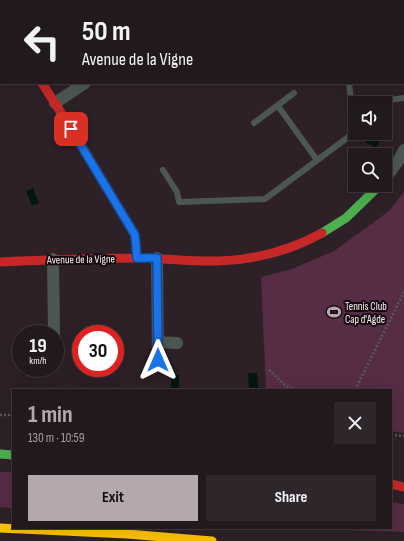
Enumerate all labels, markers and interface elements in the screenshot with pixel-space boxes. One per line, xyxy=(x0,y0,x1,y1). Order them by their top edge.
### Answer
text: 50 m xyxy=(82,15,131,48)
icon: left xyxy=(16,16,68,68)
text: Avenue de la Vigne xyxy=(82,49,193,70)
map controls xyxy=(348,96,392,192)
button: sound xyxy=(348,96,392,140)
pin xyxy=(54,112,88,146)
icon: arrive xyxy=(60,118,82,140)
button: search xyxy=(348,148,392,192)
street label: Avenue de la Vigne xyxy=(46,252,115,267)
place label: Tennis Club Cap d'Agde xyxy=(345,300,387,326)
sports icon: Tennis Club Cap d'Agde xyxy=(326,304,342,320)
speed limit sign: 30 xyxy=(72,325,124,377)
text: 19 xyxy=(29,334,47,358)
position arrow xyxy=(137,339,179,381)
text: km/h xyxy=(29,355,47,367)
text: 1 min xyxy=(28,400,73,429)
button: close xyxy=(334,402,376,444)
text: 130 m · 10:59 xyxy=(28,430,85,446)
button: Exit xyxy=(28,475,198,521)
button: Share xyxy=(206,475,376,521)

